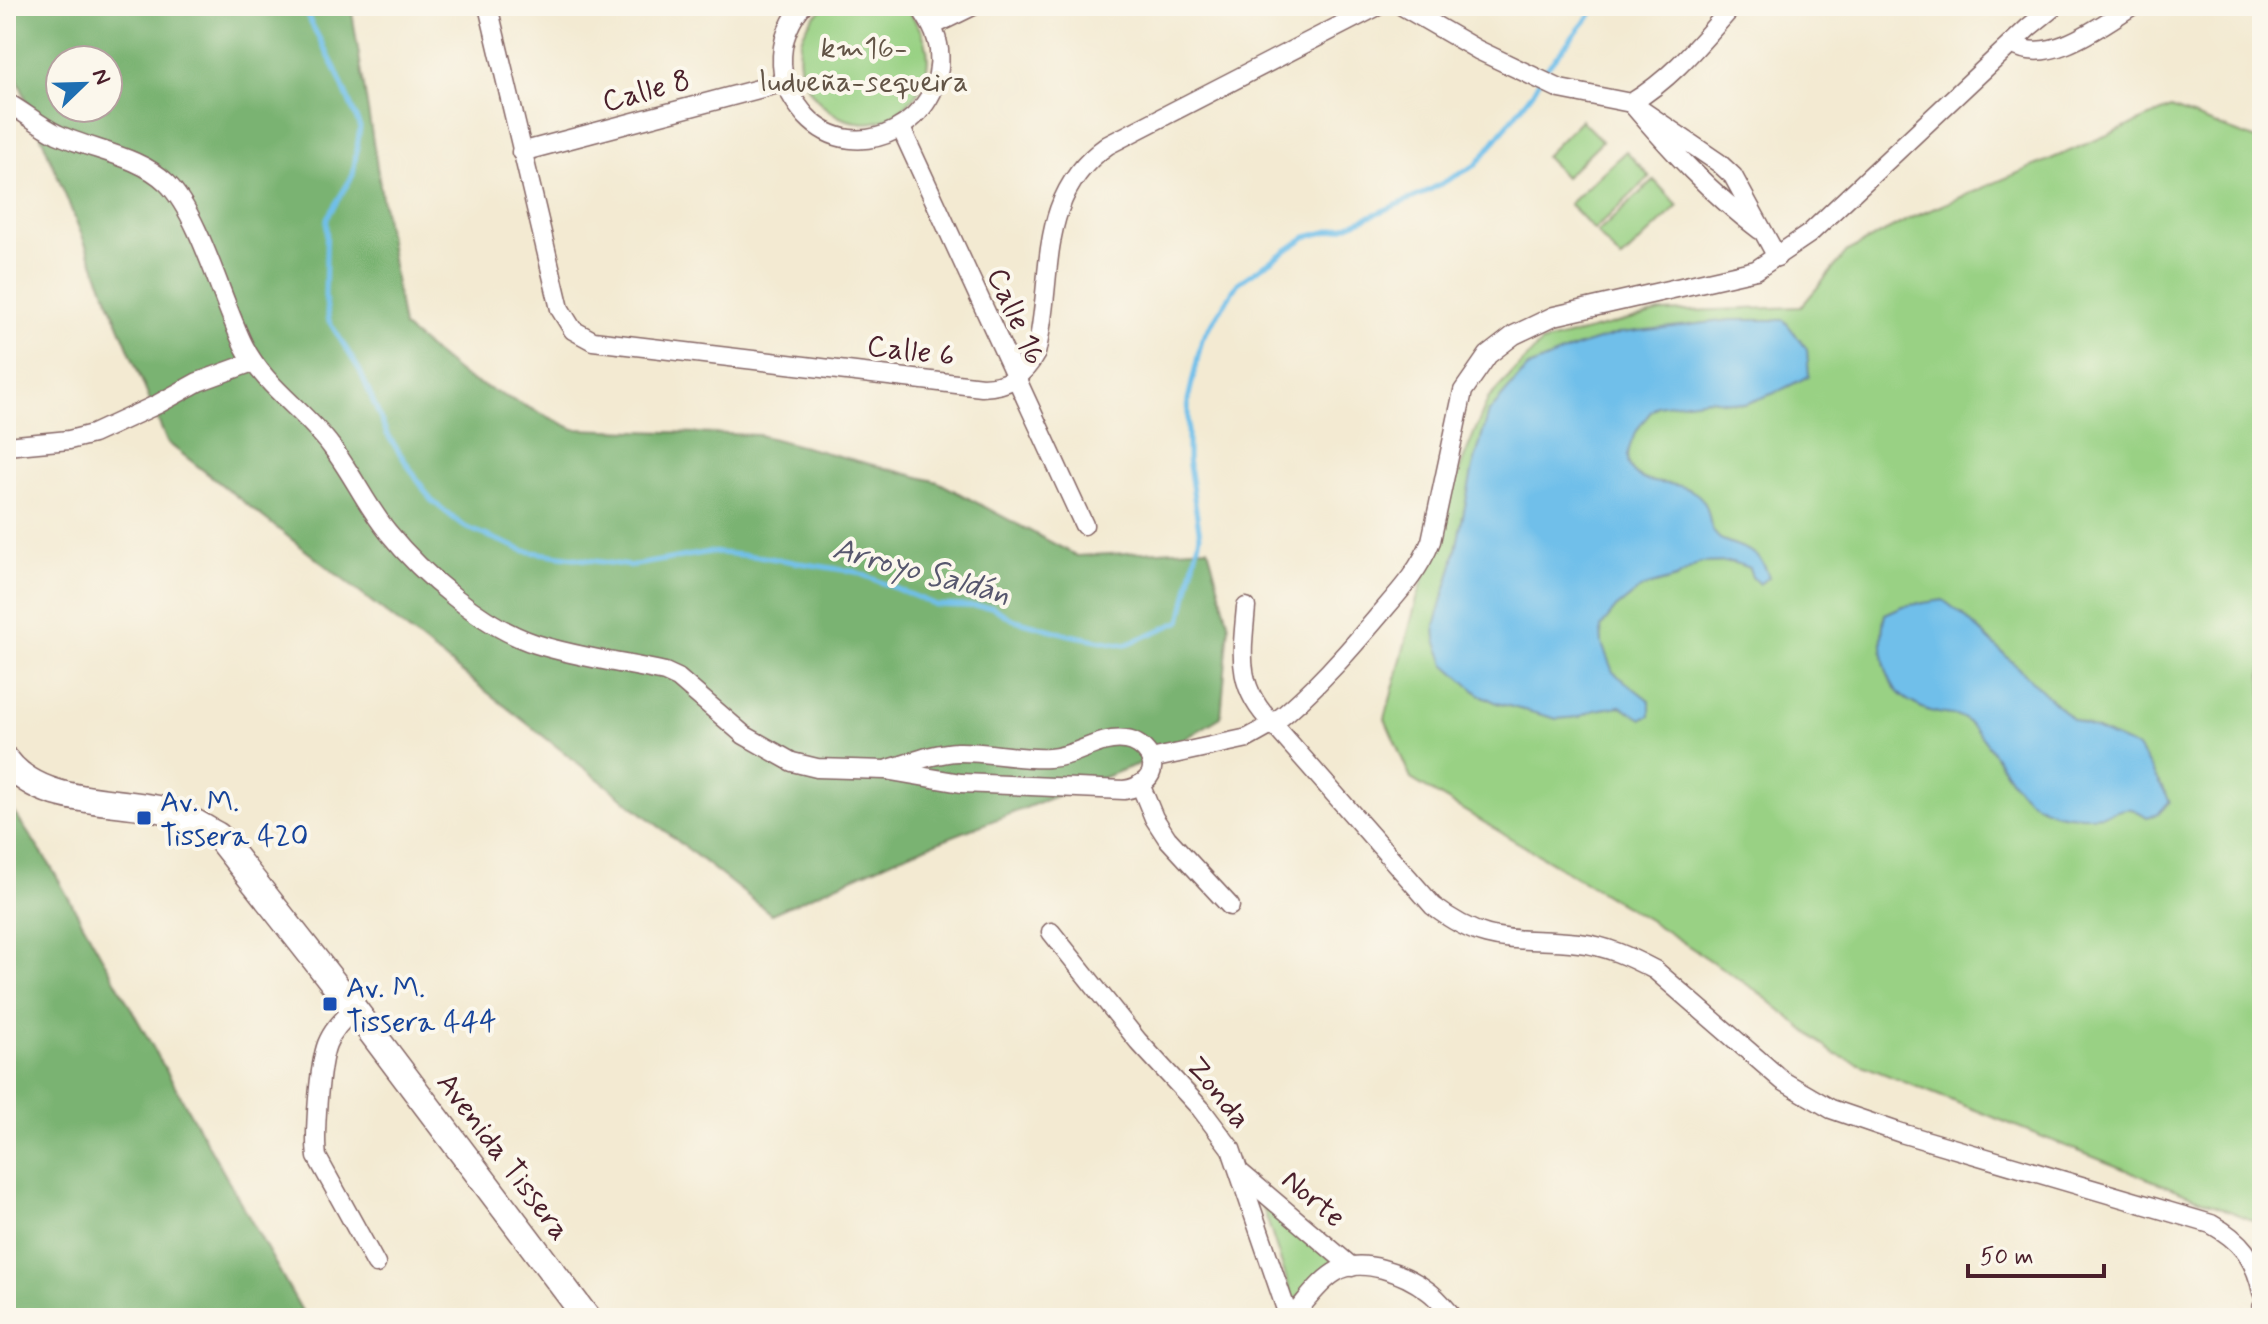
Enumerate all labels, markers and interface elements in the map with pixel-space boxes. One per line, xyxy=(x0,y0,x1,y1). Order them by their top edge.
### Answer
park label: km16- ludueña-sequeira xyxy=(760,29,968,102)
north arrow xyxy=(44,44,124,124)
street label: Calle 8 xyxy=(598,61,695,122)
text: N xyxy=(85,65,116,89)
street label: Calle 16 xyxy=(977,262,1054,371)
street label: Calle 6 xyxy=(865,327,957,376)
water label: Arroyo Saldán xyxy=(828,528,1015,616)
place label: Av. M. Tissera 420 xyxy=(160,783,309,856)
marker: Av. M. Tissera 420 xyxy=(135,809,153,827)
place label: Av. M. Tissera 444 xyxy=(346,969,497,1042)
marker: Av. M. Tissera 444 xyxy=(321,995,339,1013)
street label: Zonda xyxy=(1177,1049,1259,1137)
street label: Avenida Tissera xyxy=(427,1065,579,1249)
street label: Norte xyxy=(1273,1161,1353,1237)
scale bar xyxy=(1968,1228,2104,1278)
text: 50 m xyxy=(1980,1242,2034,1273)

